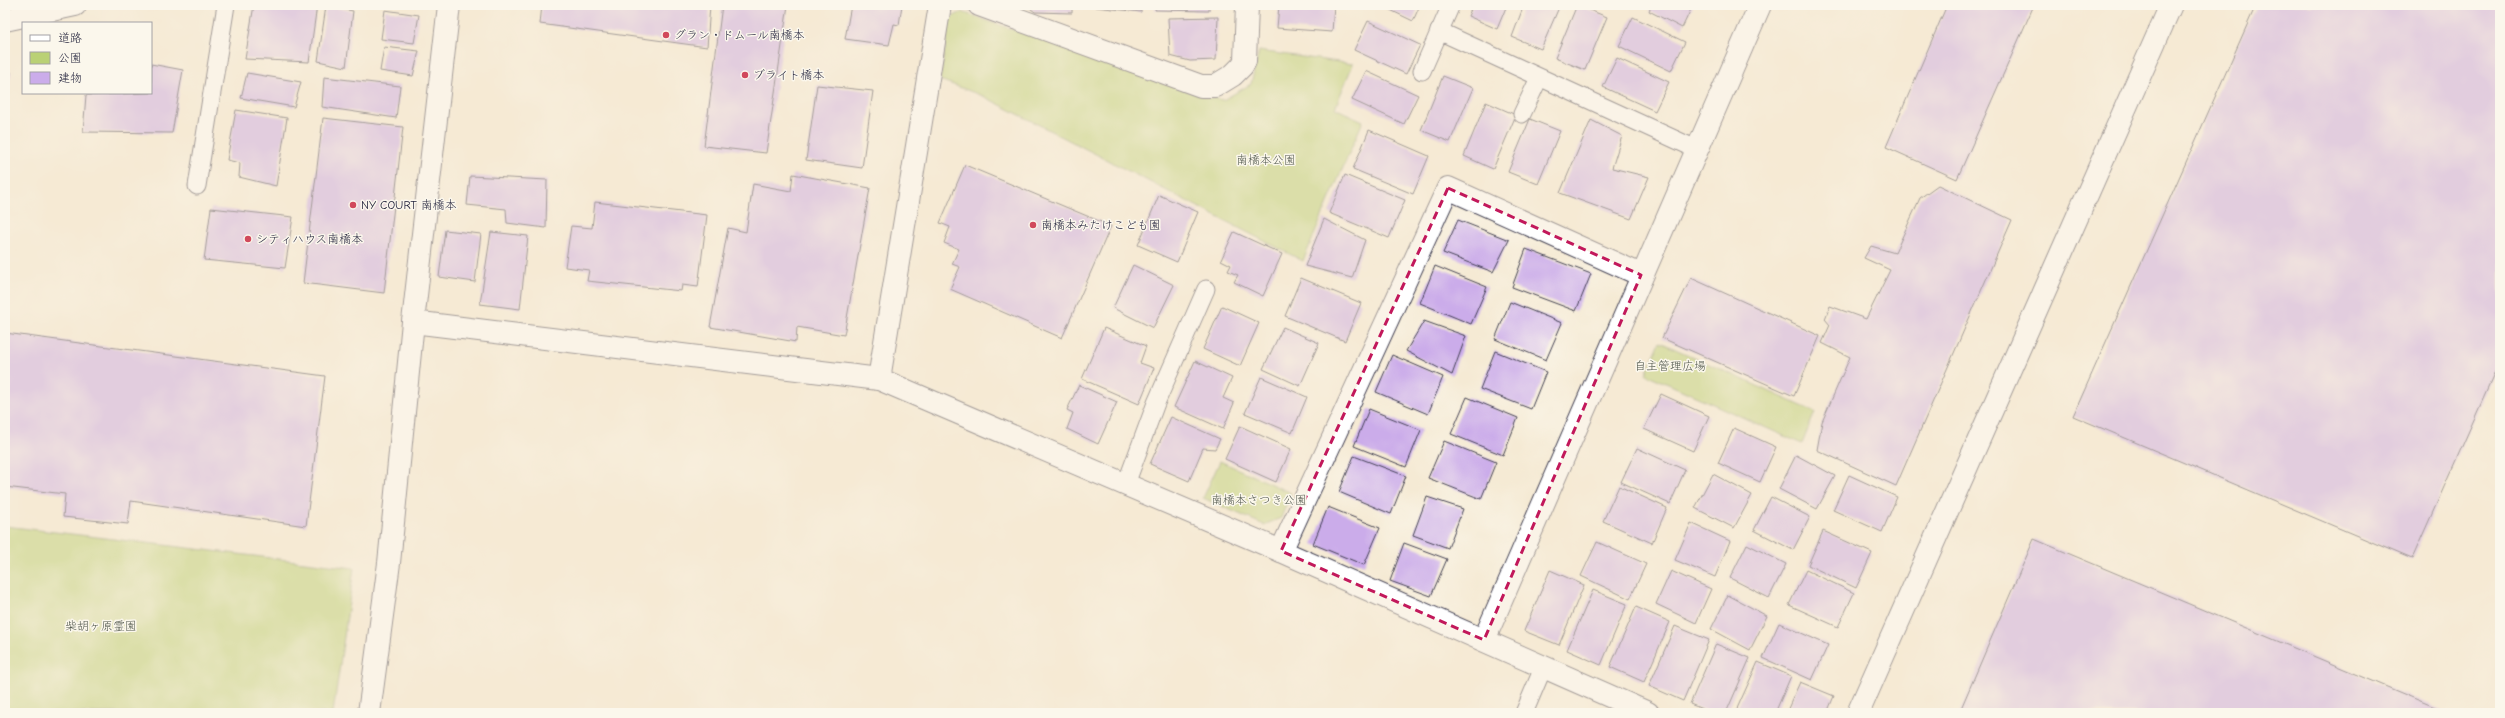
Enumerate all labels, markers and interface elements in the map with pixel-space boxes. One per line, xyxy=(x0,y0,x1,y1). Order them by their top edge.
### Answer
legend xyxy=(22,22,152,94)
place label: グラン・ドムール南橋本 xyxy=(674,28,805,42)
marker: グラン・ドムール南橋本 xyxy=(661,30,671,40)
text: 道路 xyxy=(58,31,82,45)
text: 公園 xyxy=(58,51,82,65)
place label: ブライト橋本 xyxy=(753,68,825,82)
marker: ブライト橋本 xyxy=(740,70,750,80)
text: 建物 xyxy=(58,71,82,85)
park label: 南橋本公園 xyxy=(1236,153,1296,167)
place label: NY COURT 南橋本 xyxy=(361,198,457,212)
marker: NY COURT 南橋本 xyxy=(348,200,358,210)
place label: 南橋本みたけこども園 xyxy=(1041,218,1161,232)
marker: 南橋本みたけこども園 xyxy=(1028,220,1038,230)
place label: シティハウス南橋本 xyxy=(256,232,363,246)
marker: シティハウス南橋本 xyxy=(243,234,253,244)
park label: 自主管理広場 xyxy=(1634,359,1706,373)
park label: 南橋本さつき公園 xyxy=(1211,493,1307,507)
park label: 柴胡ヶ原霊園 xyxy=(65,619,137,633)

